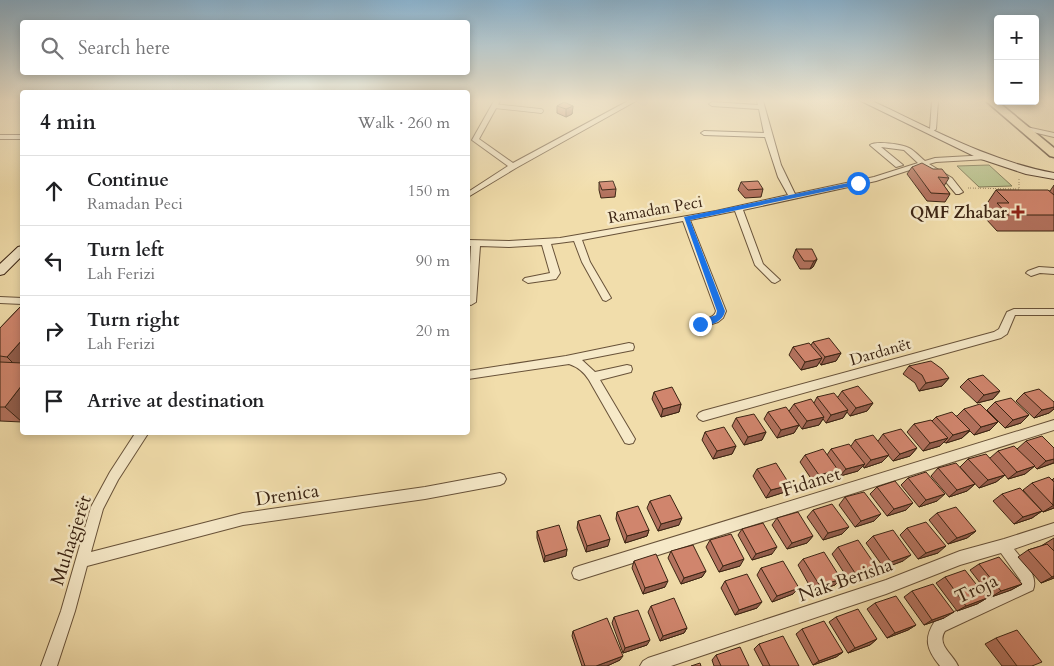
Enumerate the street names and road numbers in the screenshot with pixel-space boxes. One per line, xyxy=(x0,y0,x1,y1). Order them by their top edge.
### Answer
street label: Ramadan Peci xyxy=(606,191,705,229)
street label: Dardanët xyxy=(847,333,913,371)
street label: Fidanet xyxy=(779,461,844,503)
street label: Drenica xyxy=(254,478,321,512)
street label: Muhagjerët xyxy=(44,492,98,589)
street label: Nak Berisha xyxy=(795,552,896,608)
street label: Troja xyxy=(951,568,1002,610)

